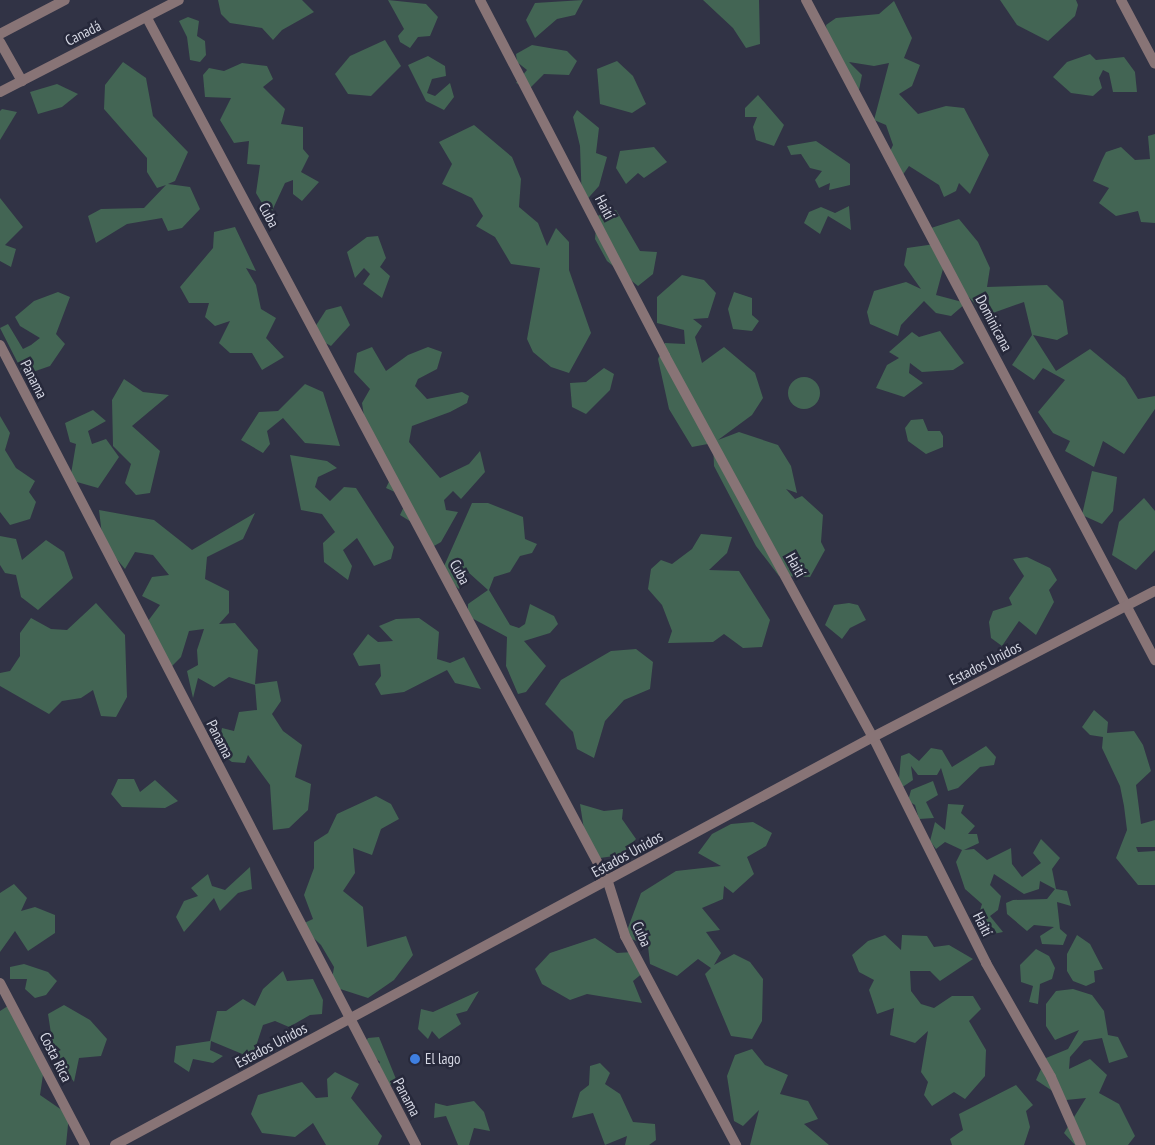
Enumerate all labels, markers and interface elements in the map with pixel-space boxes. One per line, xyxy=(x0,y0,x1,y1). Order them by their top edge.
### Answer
street label: Canadá xyxy=(62,16,104,50)
street label: Haití xyxy=(591,192,619,222)
street label: Cuba xyxy=(255,199,283,231)
street label: Dominicana xyxy=(972,292,1016,354)
street label: Panama xyxy=(17,357,51,401)
street label: Haití xyxy=(782,550,810,580)
street label: Cuba xyxy=(446,556,474,588)
street label: Estados Unidos xyxy=(946,637,1024,689)
street label: Panama xyxy=(203,717,237,761)
street label: Estados Unidos xyxy=(588,827,666,881)
street label: Haití xyxy=(969,909,997,939)
street label: Cuba xyxy=(629,919,655,949)
street label: Estados Unidos xyxy=(232,1019,310,1071)
street label: Costa Rica xyxy=(36,1029,76,1085)
place label: El lago xyxy=(425,1050,461,1068)
marker: El lago xyxy=(409,1053,421,1065)
street label: Panama xyxy=(389,1075,425,1119)

